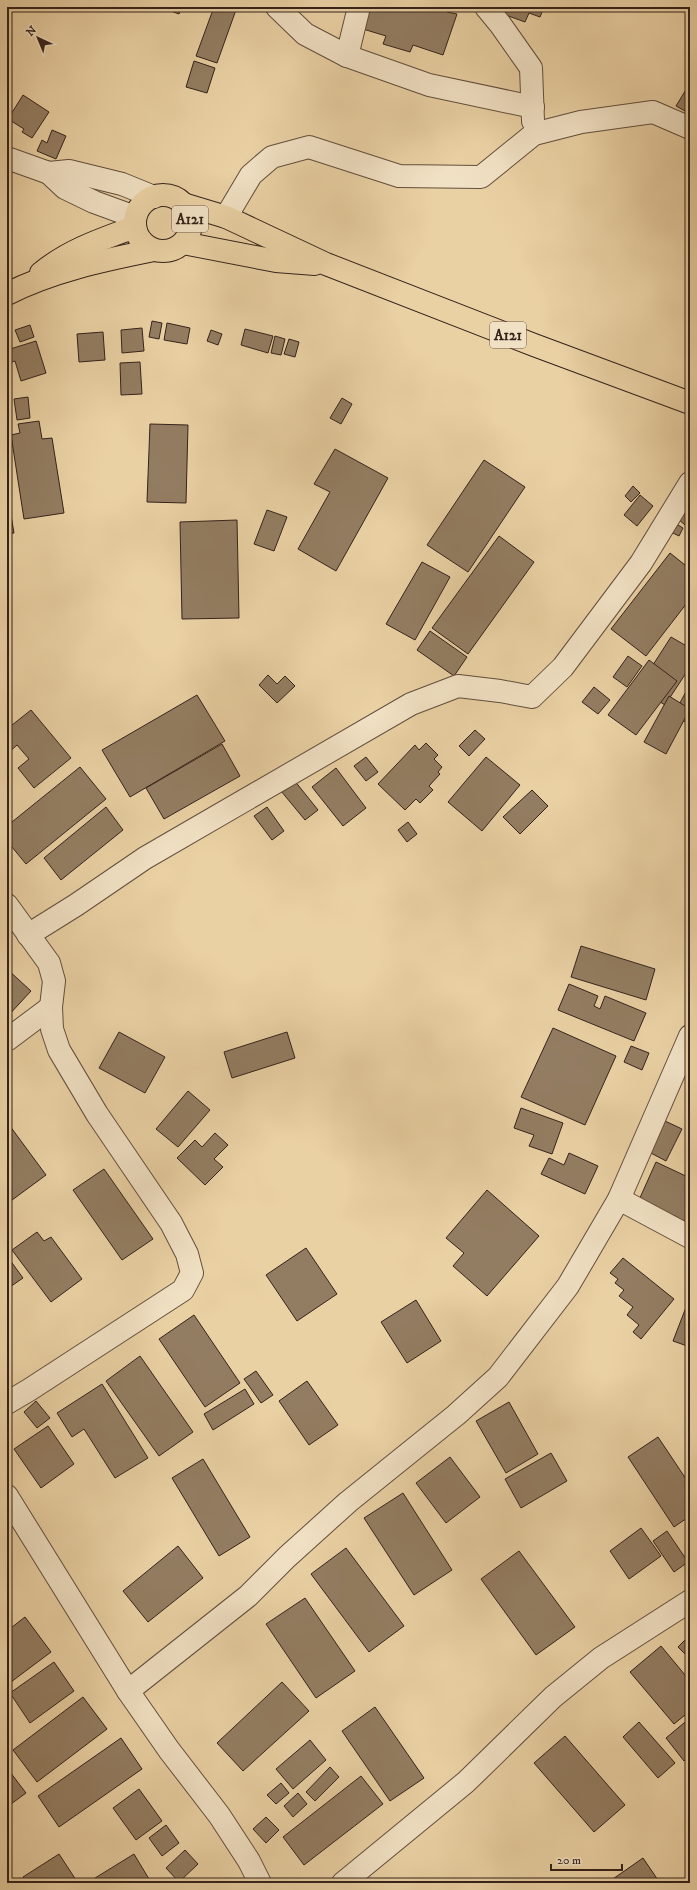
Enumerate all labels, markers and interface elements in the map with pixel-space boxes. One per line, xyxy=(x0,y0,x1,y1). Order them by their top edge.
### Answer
north arrow xyxy=(18,18,58,58)
text: N xyxy=(24,23,40,40)
road number: A121 xyxy=(172,206,208,232)
road number: A121 xyxy=(490,322,526,348)
scale bar xyxy=(551,1846,622,1872)
text: 20 m xyxy=(557,1853,581,1868)

